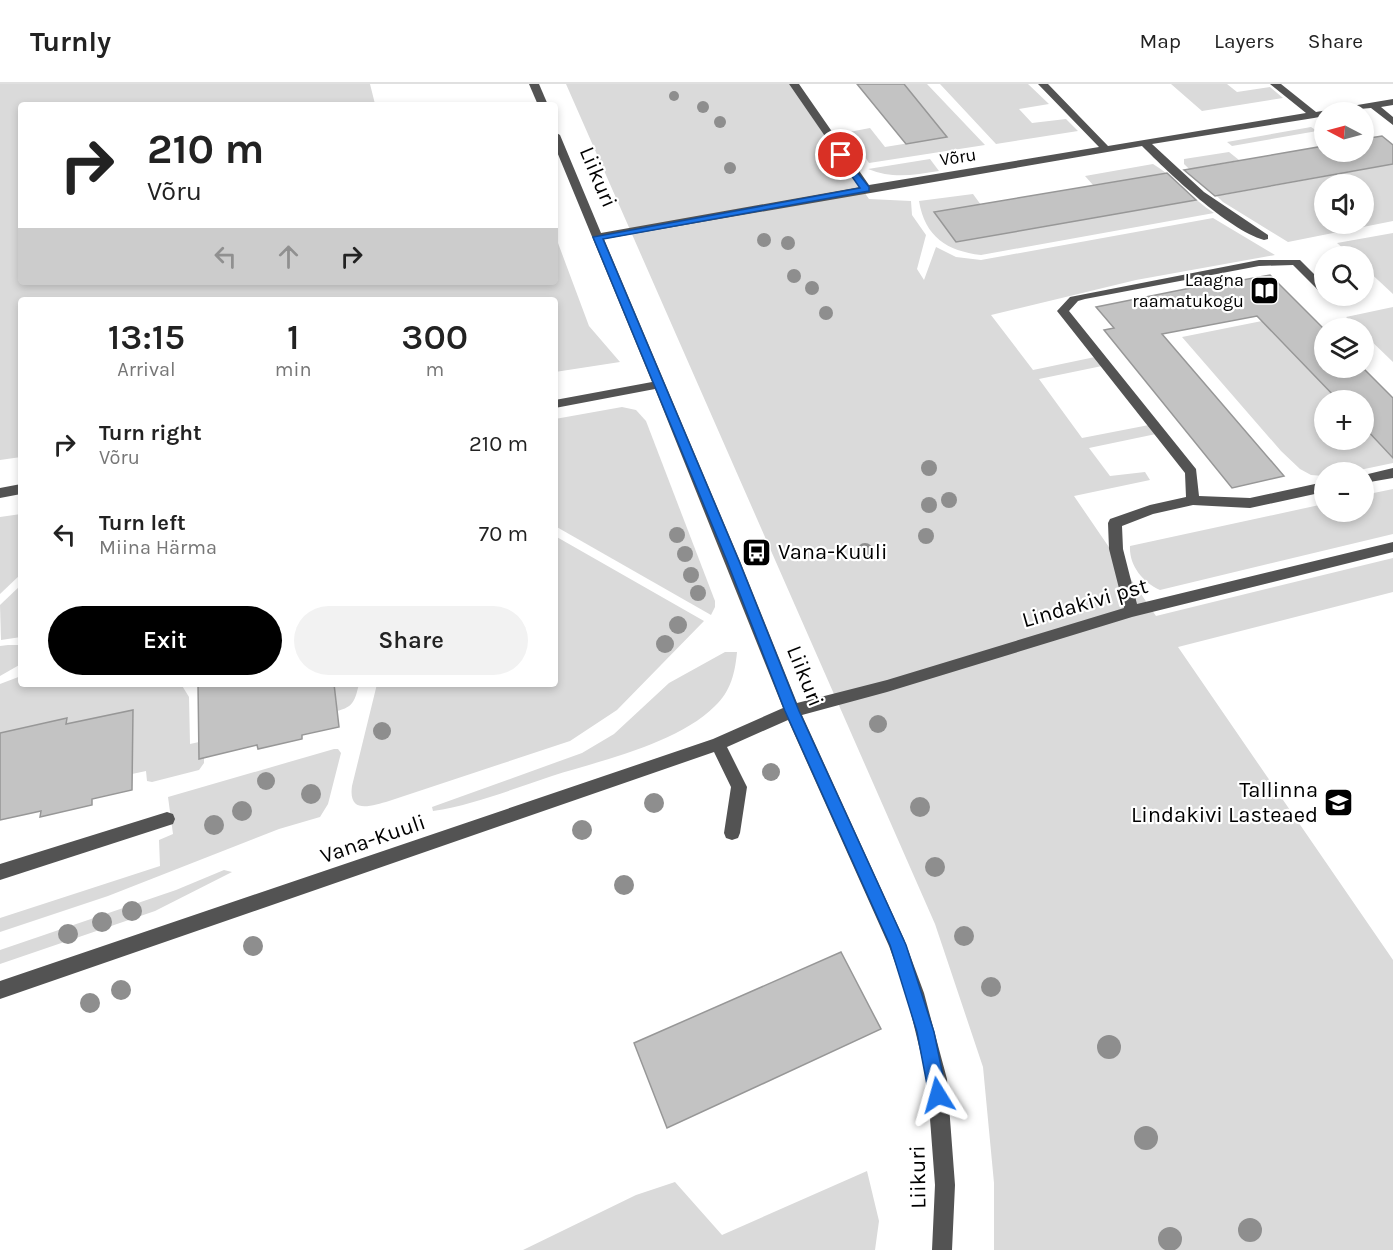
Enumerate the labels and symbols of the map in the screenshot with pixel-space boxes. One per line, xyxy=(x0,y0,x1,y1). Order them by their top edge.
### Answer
north arrow xyxy=(1314,102,1374,162)
pin xyxy=(815,129,866,180)
street label: Liikuri xyxy=(574,143,622,211)
street label: Võru xyxy=(938,143,978,171)
place label: Laagna raamatukogu xyxy=(1132,269,1244,312)
library icon: Laagna raamatukogu xyxy=(1249,274,1281,306)
bus stop icon: Vana-Kuuli xyxy=(741,536,773,568)
place label: Vana-Kuuli xyxy=(778,539,888,565)
street label: Lindakivi pst xyxy=(1019,573,1151,633)
street label: Liikuri xyxy=(781,642,829,710)
place label: Tallinna Lindakivi Lasteaed xyxy=(1131,777,1318,828)
school or university icon: Tallinna Lindakivi Lasteaed xyxy=(1323,787,1355,819)
street label: Vana-Kuuli xyxy=(317,809,429,869)
position arrow xyxy=(906,1063,970,1127)
street label: Liikuri xyxy=(904,1145,932,1209)

